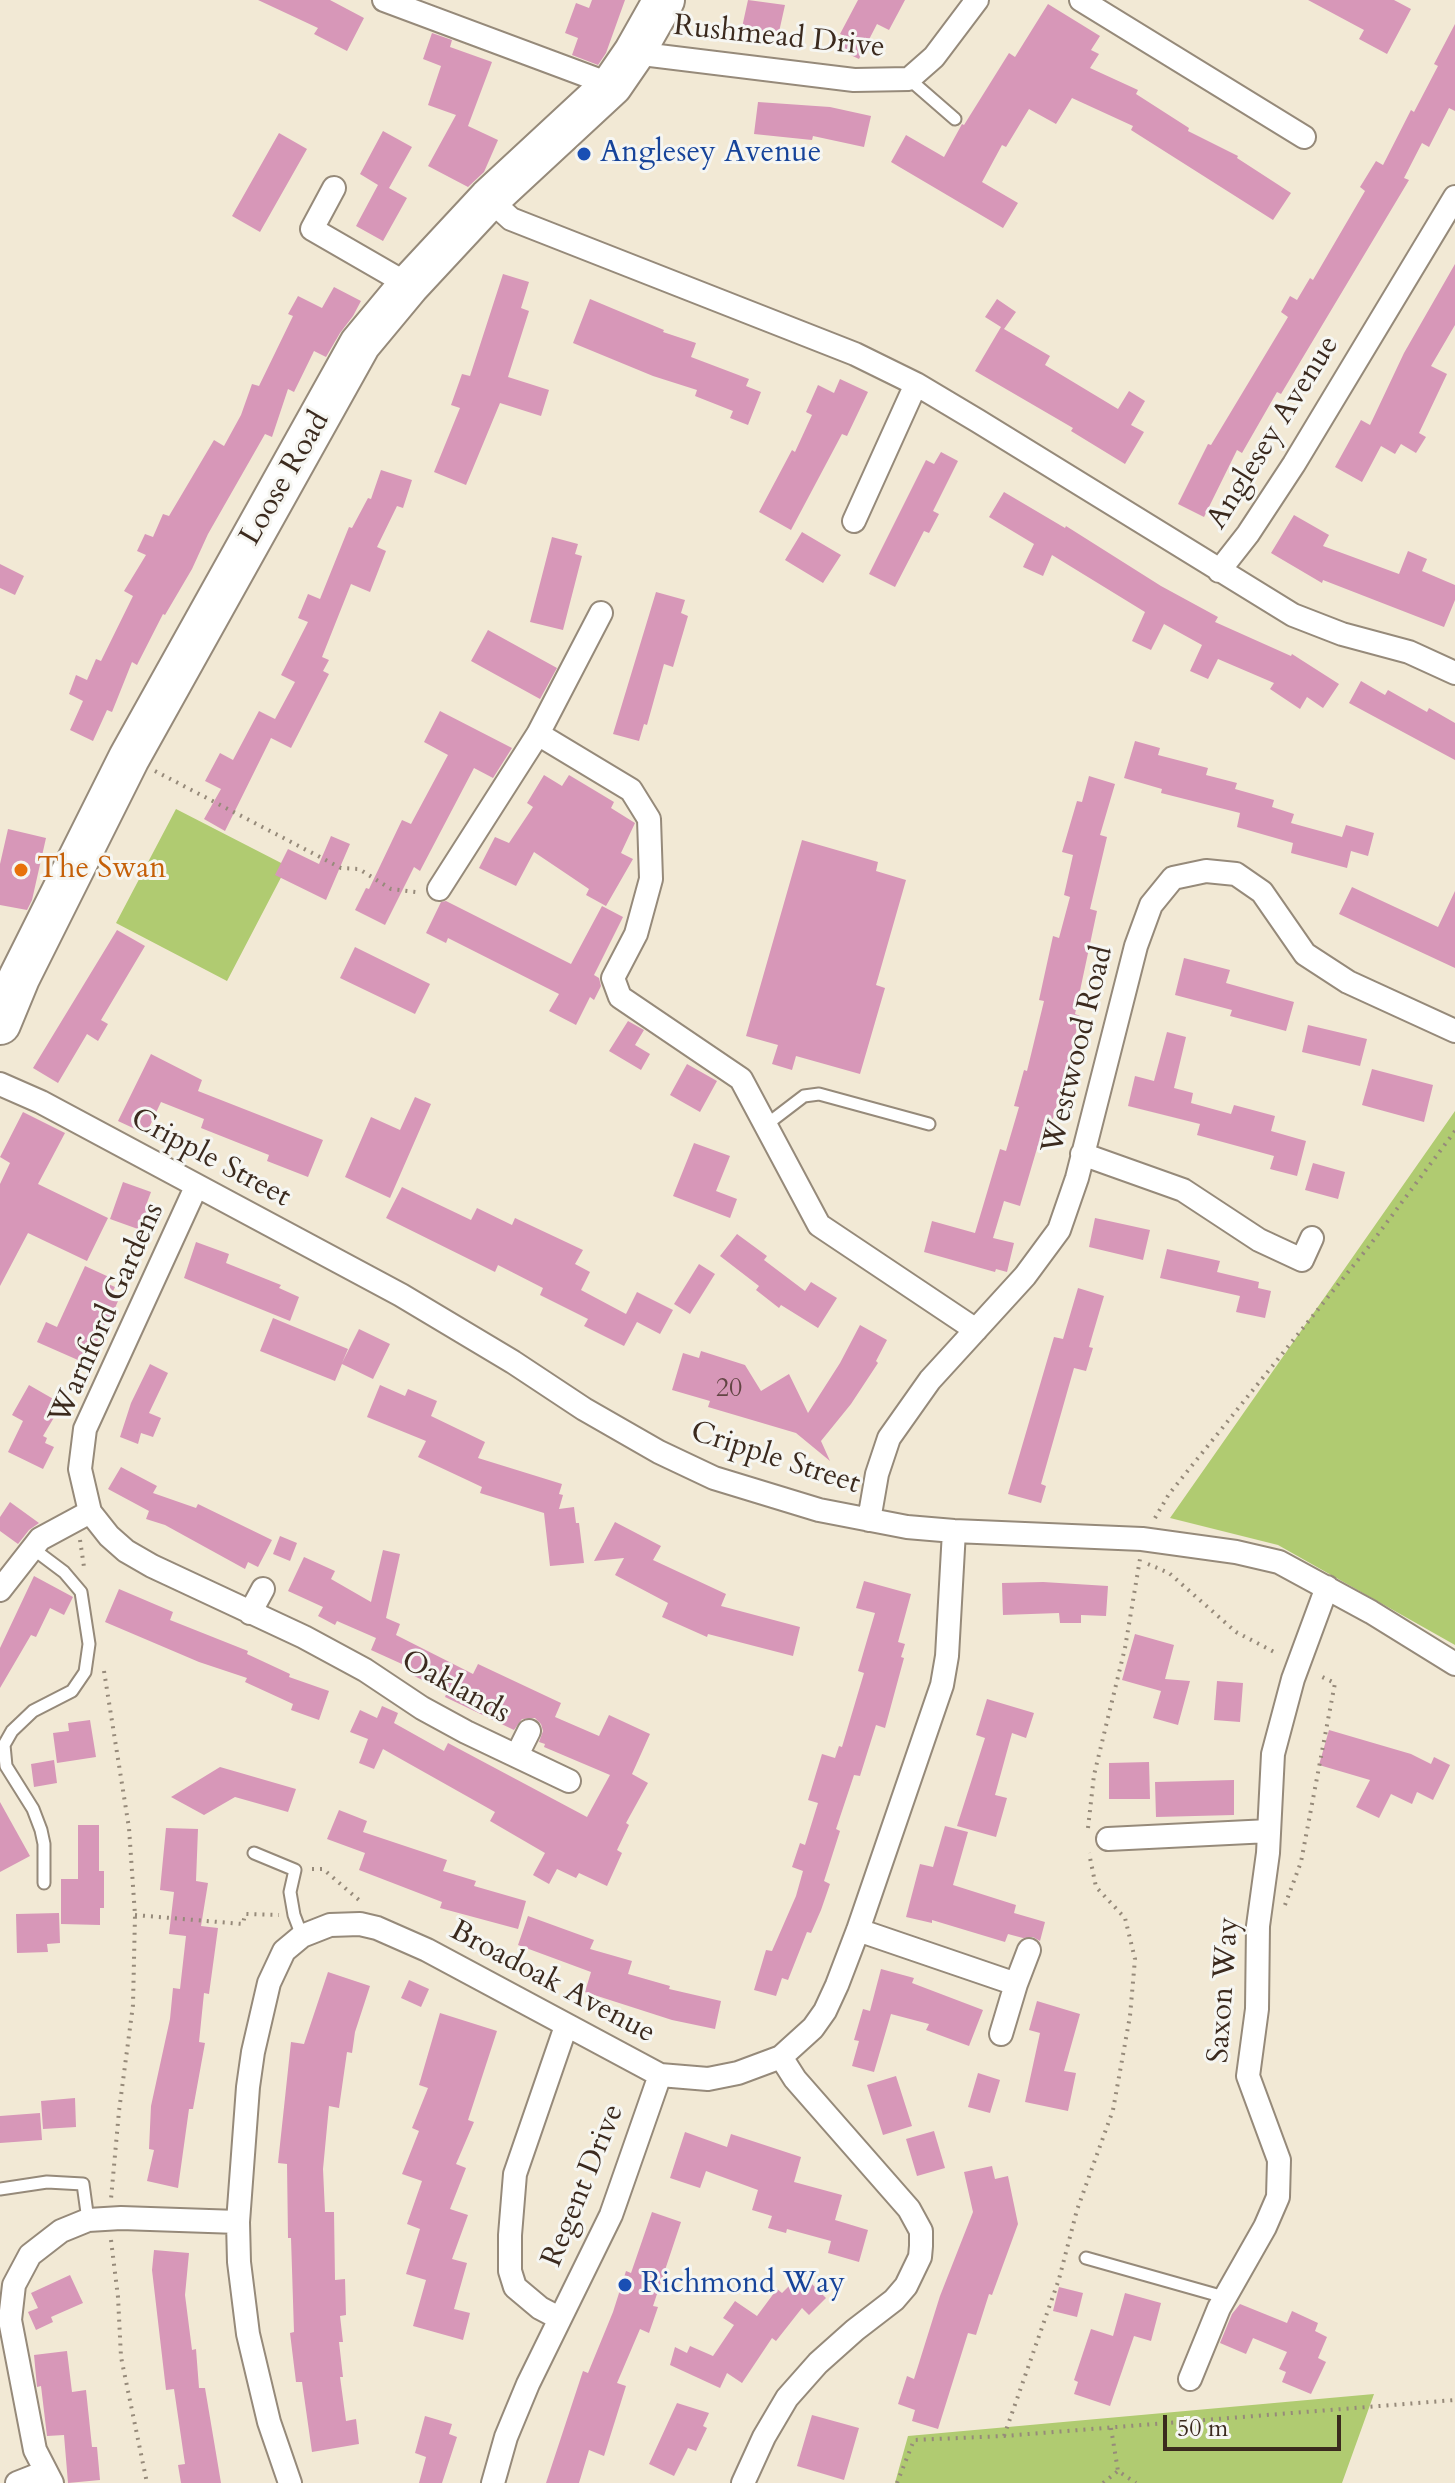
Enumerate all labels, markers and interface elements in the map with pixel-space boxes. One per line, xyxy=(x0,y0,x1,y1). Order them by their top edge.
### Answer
street label: Rushmead Drive xyxy=(672,9,886,67)
place label: Anglesey Avenue xyxy=(600,136,821,172)
marker: Anglesey Avenue xyxy=(575,145,593,163)
street label: Anglesey Avenue xyxy=(1200,330,1348,536)
street label: Loose Road xyxy=(233,406,339,552)
place label: The Swan xyxy=(37,852,166,888)
marker: The Swan xyxy=(12,861,30,879)
street label: Westwood Road xyxy=(1036,942,1122,1158)
street label: Cripple Street xyxy=(124,1102,296,1216)
street label: Warnford Gardens xyxy=(43,1198,173,1430)
house number: 20 xyxy=(716,1374,742,1406)
street label: Cripple Street xyxy=(686,1415,864,1503)
street label: Oaklands xyxy=(394,1644,516,1732)
street label: Broadoak Avenue xyxy=(443,1914,661,2052)
street label: Saxon Way xyxy=(1202,1916,1248,2064)
street label: Regent Drive xyxy=(535,2100,633,2272)
place label: Richmond Way xyxy=(641,2267,845,2303)
marker: Richmond Way xyxy=(616,2276,634,2294)
scale bar xyxy=(1167,2399,1345,2449)
text: 50 m xyxy=(1177,2412,1228,2445)

